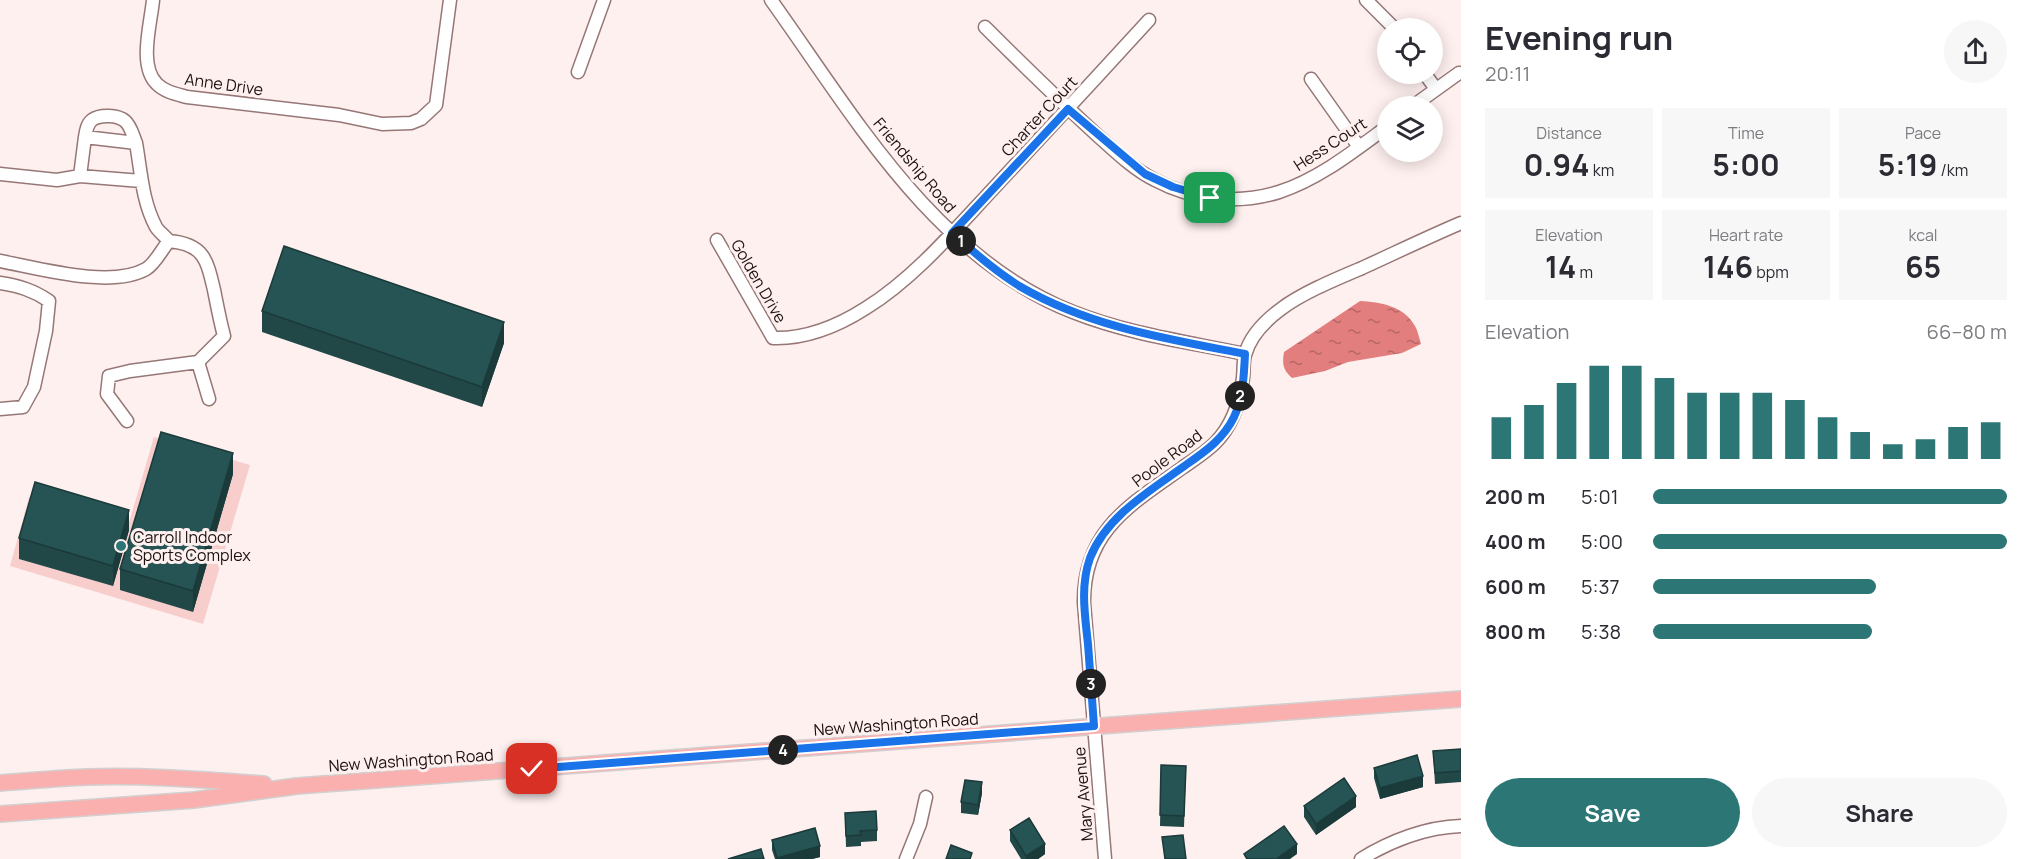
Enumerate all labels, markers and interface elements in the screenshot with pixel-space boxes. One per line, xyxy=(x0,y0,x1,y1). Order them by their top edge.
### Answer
text: Evening run xyxy=(1485,15,1673,60)
map controls xyxy=(1377,18,1443,162)
button: locate xyxy=(1377,18,1443,84)
button: share xyxy=(1944,20,2007,83)
text: 20:11 xyxy=(1485,60,1530,87)
street label: Anne Drive xyxy=(183,68,265,100)
street label: Charter Court xyxy=(996,71,1082,161)
button: layers xyxy=(1377,96,1443,162)
street label: Hess Court xyxy=(1289,112,1371,176)
street label: Friendship Road xyxy=(869,113,961,217)
text: Distance xyxy=(1536,122,1602,144)
text: Time xyxy=(1728,122,1764,144)
text: Pace xyxy=(1905,122,1941,144)
text: 0.94 xyxy=(1524,144,1590,185)
text: 5:00 xyxy=(1712,144,1780,185)
text: 5:19 xyxy=(1878,144,1937,185)
text: km xyxy=(1590,159,1614,181)
text: /km xyxy=(1937,159,1968,181)
pin xyxy=(1184,172,1235,223)
icon: arrive xyxy=(1193,181,1226,214)
text: Elevation xyxy=(1535,224,1603,246)
text: Heart rate xyxy=(1709,224,1783,246)
text: kcal xyxy=(1908,224,1938,246)
pin: 1 xyxy=(946,226,976,256)
text: 1 xyxy=(957,230,965,252)
street label: Golden Drive xyxy=(726,235,792,327)
text: 14 xyxy=(1545,246,1576,287)
text: 146 xyxy=(1703,246,1753,287)
text: 65 xyxy=(1905,246,1941,287)
text: m xyxy=(1576,261,1593,283)
text: bpm xyxy=(1753,261,1789,283)
text: Elevation xyxy=(1485,318,1569,345)
text: 66–80 m xyxy=(1927,318,2007,345)
pin: 2 xyxy=(1225,381,1255,411)
text: 2 xyxy=(1235,385,1245,407)
street label: Poole Road xyxy=(1127,424,1207,492)
text: 200 m xyxy=(1485,483,1545,510)
text: 5:01 xyxy=(1581,483,1619,510)
place label: Carroll Indoor Sports Complex xyxy=(133,526,251,566)
text: 400 m xyxy=(1485,528,1545,555)
text: 5:00 xyxy=(1581,528,1623,555)
marker: Carroll Indoor Sports Complex xyxy=(114,539,128,553)
text: 600 m xyxy=(1485,573,1546,600)
text: 5:37 xyxy=(1581,573,1620,600)
text: 800 m xyxy=(1485,618,1546,645)
text: 5:38 xyxy=(1581,618,1621,645)
pin: 3 xyxy=(1076,669,1106,699)
text: 3 xyxy=(1086,673,1096,695)
street label: New Washington Road xyxy=(813,707,979,741)
pin: 4 xyxy=(768,735,798,765)
text: 4 xyxy=(778,739,788,761)
street label: New Washington Road xyxy=(328,743,494,777)
pin xyxy=(506,743,557,794)
street label: Mary Avenue xyxy=(1068,746,1098,842)
icon: check xyxy=(515,752,548,785)
button: Save xyxy=(1485,778,1740,847)
button: Share xyxy=(1752,778,2007,847)

